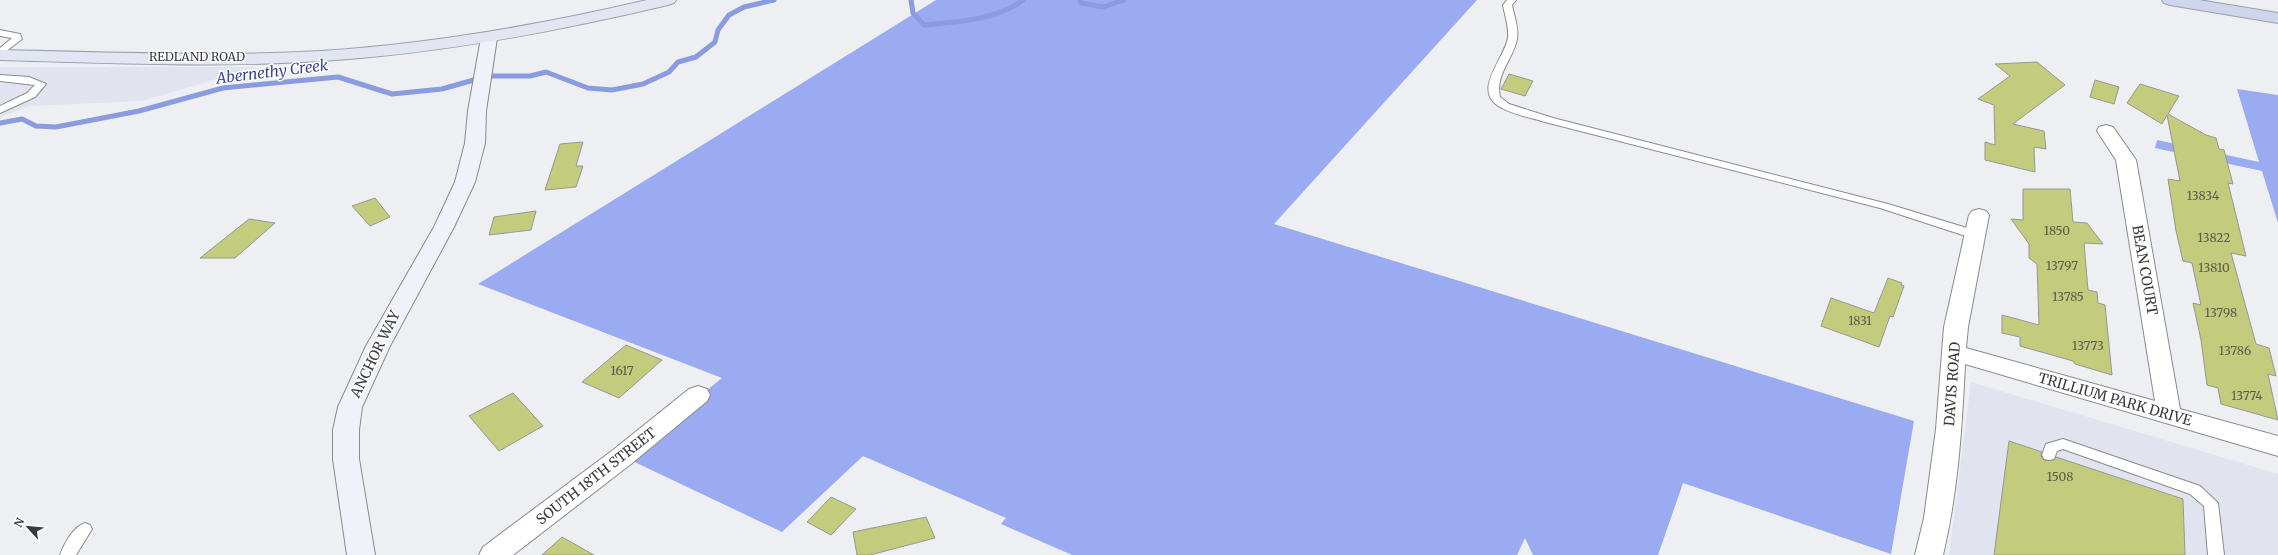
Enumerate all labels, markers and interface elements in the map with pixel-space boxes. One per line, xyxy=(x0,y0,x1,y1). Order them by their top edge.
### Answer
street label: REDLAND ROAD xyxy=(149,49,245,64)
water label: Abernethy Creek xyxy=(214,55,330,88)
house number: 13834 xyxy=(2187,188,2220,203)
house number: 1850 xyxy=(2044,223,2070,238)
street label: BEAN COURT xyxy=(2128,223,2162,317)
house number: 13822 xyxy=(2198,230,2230,245)
house number: 13797 xyxy=(2046,258,2078,273)
house number: 13810 xyxy=(2198,260,2230,275)
house number: 13785 xyxy=(2052,289,2084,304)
house number: 13798 xyxy=(2205,305,2237,320)
street label: ANCHOR WAY xyxy=(346,307,404,401)
house number: 1831 xyxy=(1848,313,1872,328)
house number: 13773 xyxy=(2072,338,2104,353)
street label: DAVIS ROAD xyxy=(1940,341,1964,427)
house number: 13786 xyxy=(2219,343,2251,358)
house number: 1617 xyxy=(611,363,634,378)
street label: TRILLIUM PARK DRIVE xyxy=(2036,368,2194,430)
house number: 13774 xyxy=(2231,388,2263,403)
street label: SOUTH 18TH STREET xyxy=(532,423,660,528)
house number: 1508 xyxy=(2047,469,2073,484)
north arrow xyxy=(8,507,48,547)
text: N xyxy=(11,515,27,530)

